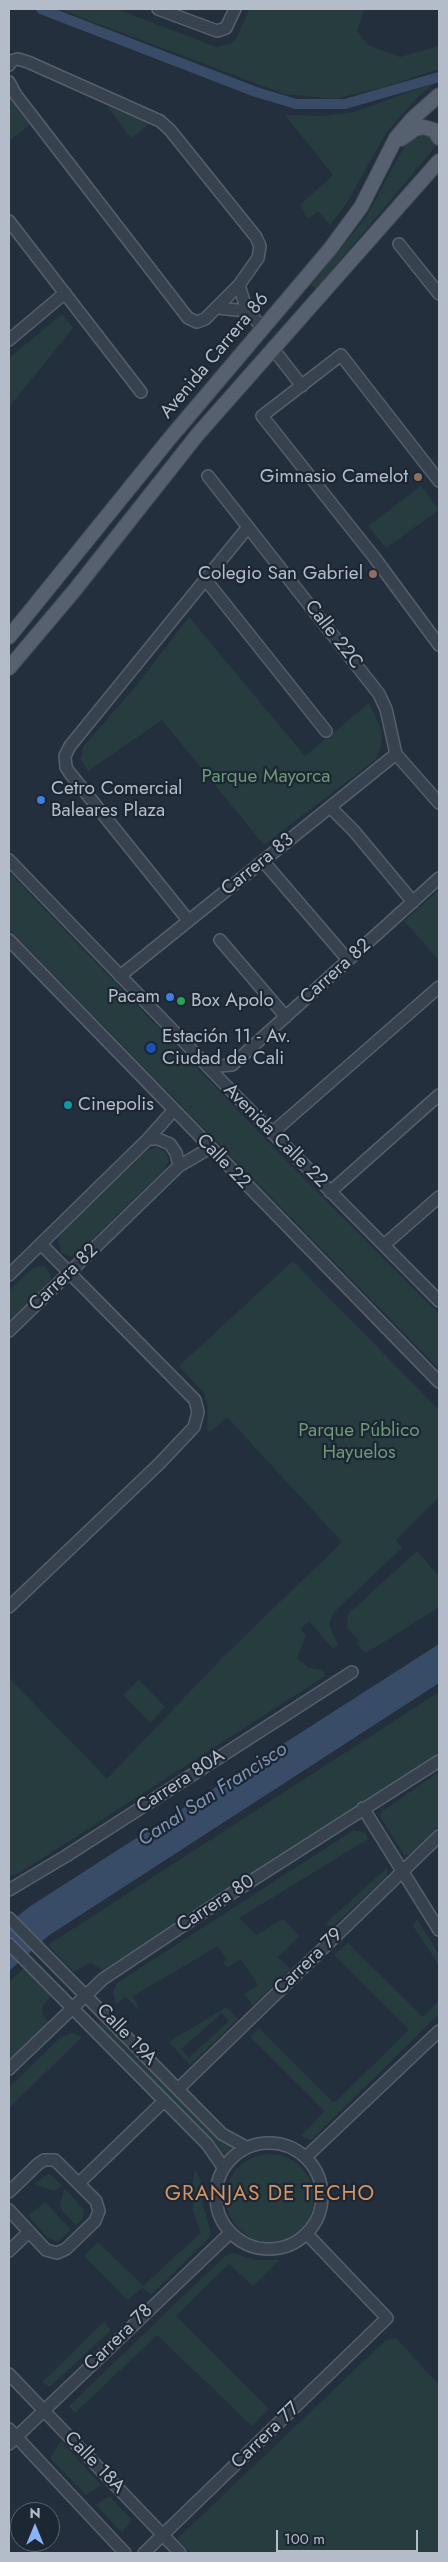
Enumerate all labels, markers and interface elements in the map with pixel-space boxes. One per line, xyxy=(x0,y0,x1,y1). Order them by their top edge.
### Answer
street label: Avenida Carrera 86 xyxy=(156,288,274,424)
place label: Gimnasio Camelot xyxy=(260,466,408,488)
marker: Gimnasio Camelot xyxy=(412,471,424,483)
place label: Colegio San Gabriel xyxy=(198,563,363,585)
marker: Colegio San Gabriel xyxy=(367,568,379,580)
street label: Calle 22C xyxy=(299,596,367,674)
park label: Parque Mayorca xyxy=(202,766,330,788)
place label: Cetro Comercial Baleares Plaza xyxy=(51,778,182,822)
marker: Cetro Comercial Baleares Plaza xyxy=(35,794,47,806)
street label: Carrera 83 xyxy=(217,829,299,901)
street label: Carrera 82 xyxy=(296,934,376,1010)
place label: Pacam xyxy=(108,986,160,1008)
place label: Box Apolo xyxy=(191,990,274,1012)
marker: Pacam xyxy=(164,991,176,1003)
marker: Box Apolo xyxy=(175,995,187,1007)
place label: Estación 11 - Av. Ciudad de Cali xyxy=(162,1026,291,1070)
marker: Estación 11 - Av. Ciudad de Cali xyxy=(144,1041,158,1055)
street label: Avenida Calle 22 xyxy=(218,1079,332,1193)
place label: Cinepolis xyxy=(78,1094,154,1116)
marker: Cinepolis xyxy=(62,1099,74,1111)
street label: Calle 22 xyxy=(191,1130,255,1194)
street label: Carrera 82 xyxy=(25,1240,103,1316)
park label: Parque Público Hayuelos xyxy=(298,1420,420,1464)
water label: Canal San Francisco xyxy=(134,1738,292,1852)
street label: Carrera 80A xyxy=(133,1745,229,1819)
street label: Carrera 80 xyxy=(173,1871,259,1937)
street label: Carrera 79 xyxy=(270,1924,348,2000)
street label: Calle 19A xyxy=(91,1999,161,2071)
district label: GRANJAS DE TECHO xyxy=(163,2182,377,2208)
street label: Carrera 78 xyxy=(80,2300,158,2376)
street label: Carrera 77 xyxy=(227,2398,305,2474)
street label: Calle 18A xyxy=(59,2427,129,2499)
north arrow xyxy=(10,2502,60,2552)
text: N xyxy=(29,2503,41,2523)
scale bar xyxy=(278,2520,420,2552)
text: 100 m xyxy=(284,2528,325,2550)

